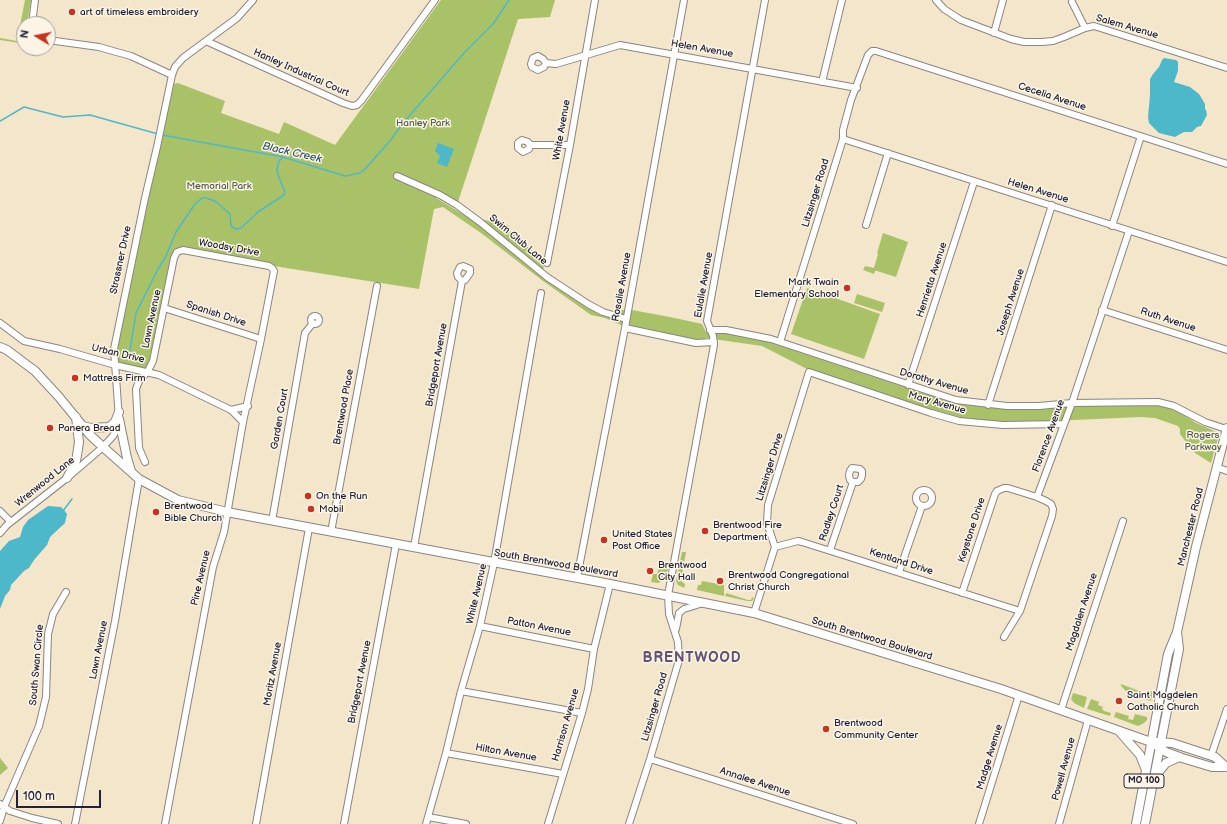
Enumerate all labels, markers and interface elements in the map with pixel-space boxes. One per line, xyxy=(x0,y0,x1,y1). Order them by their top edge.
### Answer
place label: art of timeless embroidery xyxy=(80,6,199,18)
marker: art of timeless embroidery xyxy=(67,7,77,17)
street label: Salem Avenue xyxy=(1094,12,1160,42)
north arrow xyxy=(16,16,56,56)
text: N xyxy=(18,29,32,39)
street label: Helen Avenue xyxy=(670,38,734,60)
street label: Hanley Industrial Court xyxy=(251,46,351,100)
street label: Cecelia Avenue xyxy=(1016,80,1088,114)
street label: White Avenue xyxy=(551,99,573,161)
park label: Hanley Park xyxy=(396,117,450,129)
water label: Black Creek xyxy=(261,140,323,166)
street label: Litzsinger Road xyxy=(800,157,832,229)
street label: Helen Avenue xyxy=(1006,176,1070,206)
park label: Memorial Park xyxy=(186,180,252,192)
street label: Swim Club Lane xyxy=(487,212,549,268)
street label: Strassner Drive xyxy=(108,225,134,295)
street label: Woodsy Drive xyxy=(198,237,260,259)
street label: Henrietta Avenue xyxy=(914,241,950,319)
street label: Rosalie Avenue xyxy=(610,251,634,323)
street label: Eulalie Avenue xyxy=(692,251,716,319)
street label: Joseph Avenue xyxy=(995,267,1027,337)
place label: Mark Twain Elementary School xyxy=(754,276,839,300)
marker: Mark Twain Elementary School xyxy=(842,283,852,293)
street label: Lawn Avenue xyxy=(140,289,164,349)
street label: Spanish Drive xyxy=(185,299,247,329)
street label: Ruth Avenue xyxy=(1139,305,1197,335)
street label: Bridgeport Avenue xyxy=(424,322,450,408)
street label: Urban Drive xyxy=(90,342,146,366)
street label: Dorothy Avenue xyxy=(898,366,970,398)
street label: Brentwood Place xyxy=(331,368,357,446)
place label: Mattress Firm xyxy=(83,372,146,384)
marker: Mattress Firm xyxy=(70,373,80,383)
street label: Garden Court xyxy=(269,388,291,450)
street label: Mary Avenue xyxy=(907,389,967,417)
street label: Florence Avenue xyxy=(1030,398,1068,474)
place label: Panera Bread xyxy=(58,422,120,434)
marker: Panera Bread xyxy=(45,423,55,433)
park label: Rogers Parkway xyxy=(1185,429,1221,452)
street label: Litzsinger Drive xyxy=(754,432,786,502)
street label: Wrenwood Lane xyxy=(13,454,77,510)
street label: Radley Court xyxy=(817,483,847,543)
street label: Manchester Road xyxy=(1175,486,1207,568)
place label: On the Run xyxy=(316,490,368,502)
marker: On the Run xyxy=(303,491,313,501)
street label: Keystone Drive xyxy=(956,496,988,564)
place label: Brentwood Bible Church xyxy=(164,500,222,524)
place label: Mobil xyxy=(319,503,344,515)
marker: Mobil xyxy=(306,504,316,514)
marker: Brentwood Bible Church xyxy=(151,507,161,517)
place label: Brentwood Fire Department xyxy=(713,519,782,542)
marker: Brentwood Fire Department xyxy=(700,526,710,536)
place label: United States Post Office xyxy=(612,528,673,552)
marker: United States Post Office xyxy=(599,535,609,545)
street label: Kentland Drive xyxy=(868,546,934,578)
street label: South Brentwood Boulevard xyxy=(493,547,619,581)
street label: Pine Avenue xyxy=(189,549,213,607)
place label: Brentwood City Hall xyxy=(658,559,707,582)
street label: White Avenue xyxy=(464,563,490,625)
marker: Brentwood City Hall xyxy=(645,566,655,576)
place label: Brentwood Congregational Christ Church xyxy=(728,569,849,592)
street label: Magdalen Avenue xyxy=(1064,571,1100,653)
marker: Brentwood Congregational Christ Church xyxy=(715,576,725,586)
street label: Patton Avenue xyxy=(506,615,572,639)
street label: South Brentwood Boulevard xyxy=(810,615,934,663)
street label: Lawn Avenue xyxy=(87,620,111,680)
street label: South Swan Circle xyxy=(27,624,47,706)
street label: Bridgeport Avenue xyxy=(346,639,374,725)
street label: Moritz Avenue xyxy=(262,641,284,707)
district label: BRENTWOOD xyxy=(643,650,741,666)
street label: Litzsinger Road xyxy=(639,671,671,743)
street label: Harrison Avenue xyxy=(550,687,582,763)
place label: Saint Magdelen Catholic Church xyxy=(1127,689,1199,712)
marker: Saint Magdelen Catholic Church xyxy=(1114,696,1124,706)
place label: Brentwood Community Center xyxy=(834,717,918,740)
street label: Madge Avenue xyxy=(974,723,1006,791)
marker: Brentwood Community Center xyxy=(821,724,831,734)
street label: Powell Avenue xyxy=(1050,736,1078,802)
street label: Hilton Avenue xyxy=(474,742,538,764)
street label: Annalee Avenue xyxy=(718,765,792,799)
road number: MO 100 xyxy=(1124,774,1164,788)
scale bar xyxy=(18,782,103,808)
text: 100 m xyxy=(23,789,55,804)

